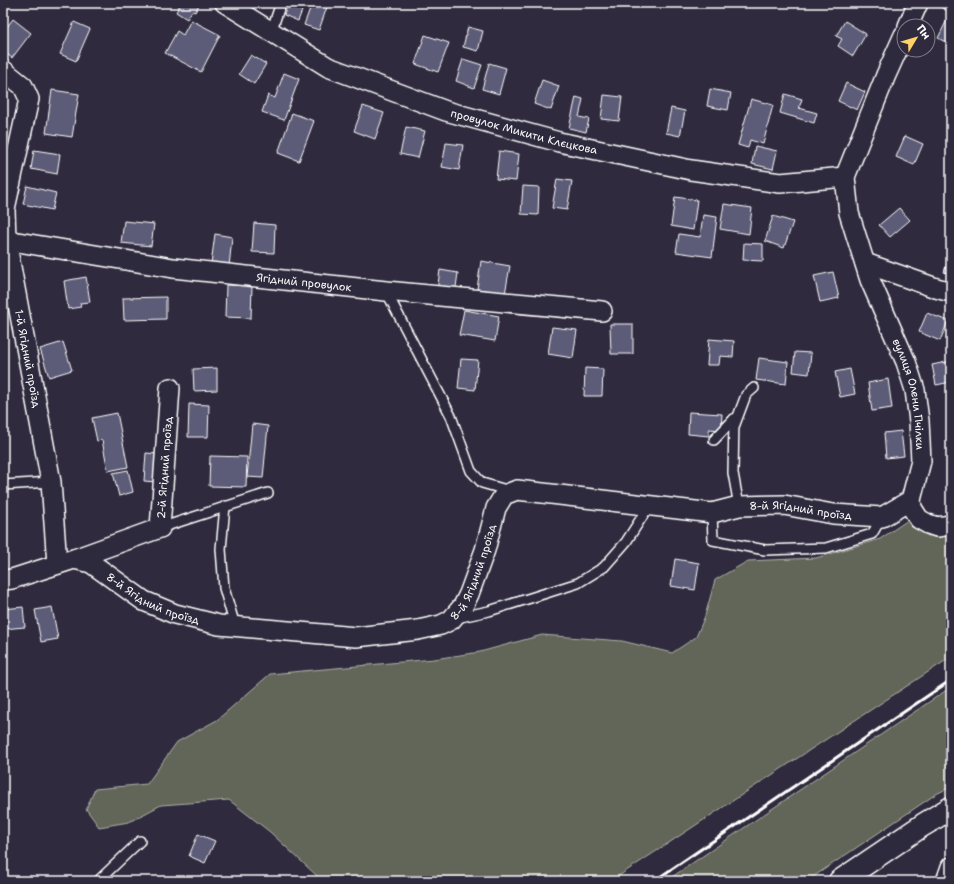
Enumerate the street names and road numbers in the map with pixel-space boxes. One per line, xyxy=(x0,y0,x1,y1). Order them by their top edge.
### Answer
street label: провулок Микити Клєцкова xyxy=(449,105,599,157)
street label: Ягідний провулок xyxy=(256,270,352,295)
street label: 1-й Ягідний проїзд xyxy=(12,308,45,409)
street label: вулиця Олени Пчілки xyxy=(889,336,928,450)
street label: 2-й Ягідний проїзд xyxy=(153,416,175,519)
street label: 8-й Ягідний проїзд xyxy=(749,497,852,523)
street label: 8-й Ягідний проїзд xyxy=(447,523,499,623)
street label: 8-й Ягідний проїзд xyxy=(104,569,201,627)

